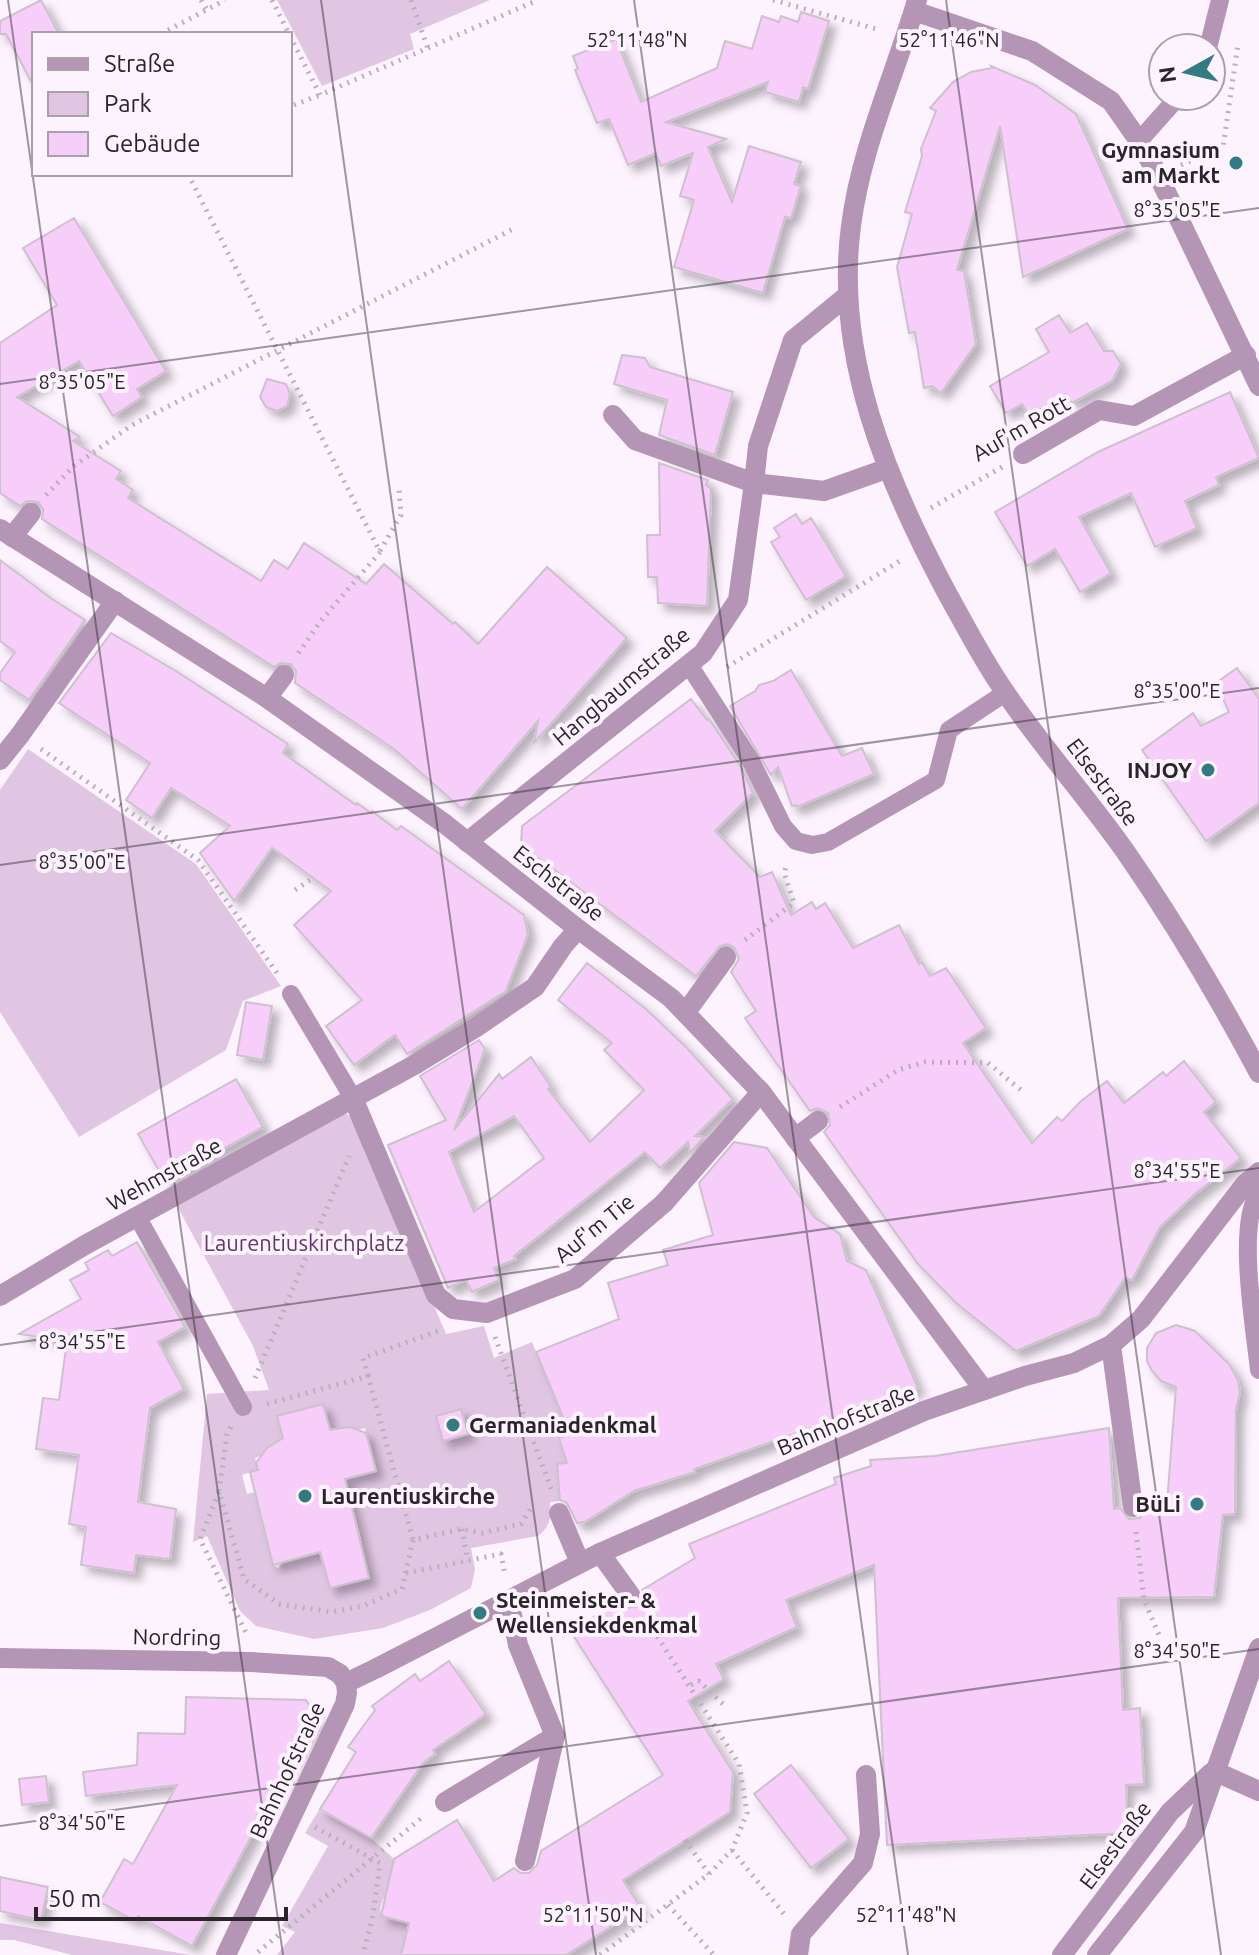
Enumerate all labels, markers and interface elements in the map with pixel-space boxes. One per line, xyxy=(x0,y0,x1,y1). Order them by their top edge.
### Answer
text: 52°11'48"N xyxy=(586,28,688,51)
text: 52°11'46"N xyxy=(898,28,1000,51)
legend xyxy=(32,32,292,176)
north arrow xyxy=(1147,32,1227,112)
text: Straße xyxy=(104,50,175,77)
text: N xyxy=(1153,65,1180,85)
text: Park xyxy=(104,90,152,117)
text: Gebäude xyxy=(104,130,201,157)
place label: Gymnasium am Markt xyxy=(1101,137,1220,187)
marker: Gymnasium am Markt xyxy=(1227,154,1245,172)
text: 8°35'05"E xyxy=(1134,198,1220,221)
text: 8°35'05"E xyxy=(39,370,125,393)
street label: Auf'm Rott xyxy=(968,389,1074,465)
street label: Hangbaumstraße xyxy=(547,621,694,750)
text: 8°35'00"E xyxy=(1134,679,1220,702)
street label: Elsestraße xyxy=(1062,733,1144,830)
place label: INJOY xyxy=(1127,757,1192,782)
marker: INJOY xyxy=(1199,761,1217,779)
street label: Eschstraße xyxy=(509,840,610,926)
text: 8°35'00"E xyxy=(39,850,125,873)
street label: Wehmstraße xyxy=(102,1132,225,1215)
text: 8°34'55"E xyxy=(1134,1159,1220,1182)
street label: Auf'm Tie xyxy=(549,1188,638,1267)
park label: Laurentiuskirchplatz xyxy=(204,1230,404,1255)
text: 8°34'55"E xyxy=(39,1330,125,1353)
street label: Bahnhofstraße xyxy=(773,1379,919,1460)
place label: Germaniadenkmal xyxy=(469,1412,657,1437)
marker: Germaniadenkmal xyxy=(444,1416,462,1434)
place label: Laurentiuskirche xyxy=(321,1483,495,1508)
marker: Laurentiuskirche xyxy=(296,1487,314,1505)
place label: BüLi xyxy=(1135,1491,1181,1516)
marker: BüLi xyxy=(1188,1495,1206,1513)
place label: Steinmeister- & Wellensiekdenkmal xyxy=(496,1587,697,1637)
marker: Steinmeister- & Wellensiekdenkmal xyxy=(471,1604,489,1622)
street label: Nordring xyxy=(132,1623,222,1650)
text: 8°34'50"E xyxy=(1134,1639,1220,1662)
street label: Bahnhofstraße xyxy=(244,1698,329,1842)
street label: Elsestraße xyxy=(1074,1796,1156,1893)
text: 8°34'50"E xyxy=(39,1811,125,1834)
scale bar xyxy=(36,1871,286,1921)
text: 50 m xyxy=(48,1885,101,1912)
text: 52°11'50"N xyxy=(542,1903,644,1926)
text: 52°11'48"N xyxy=(855,1903,957,1926)

